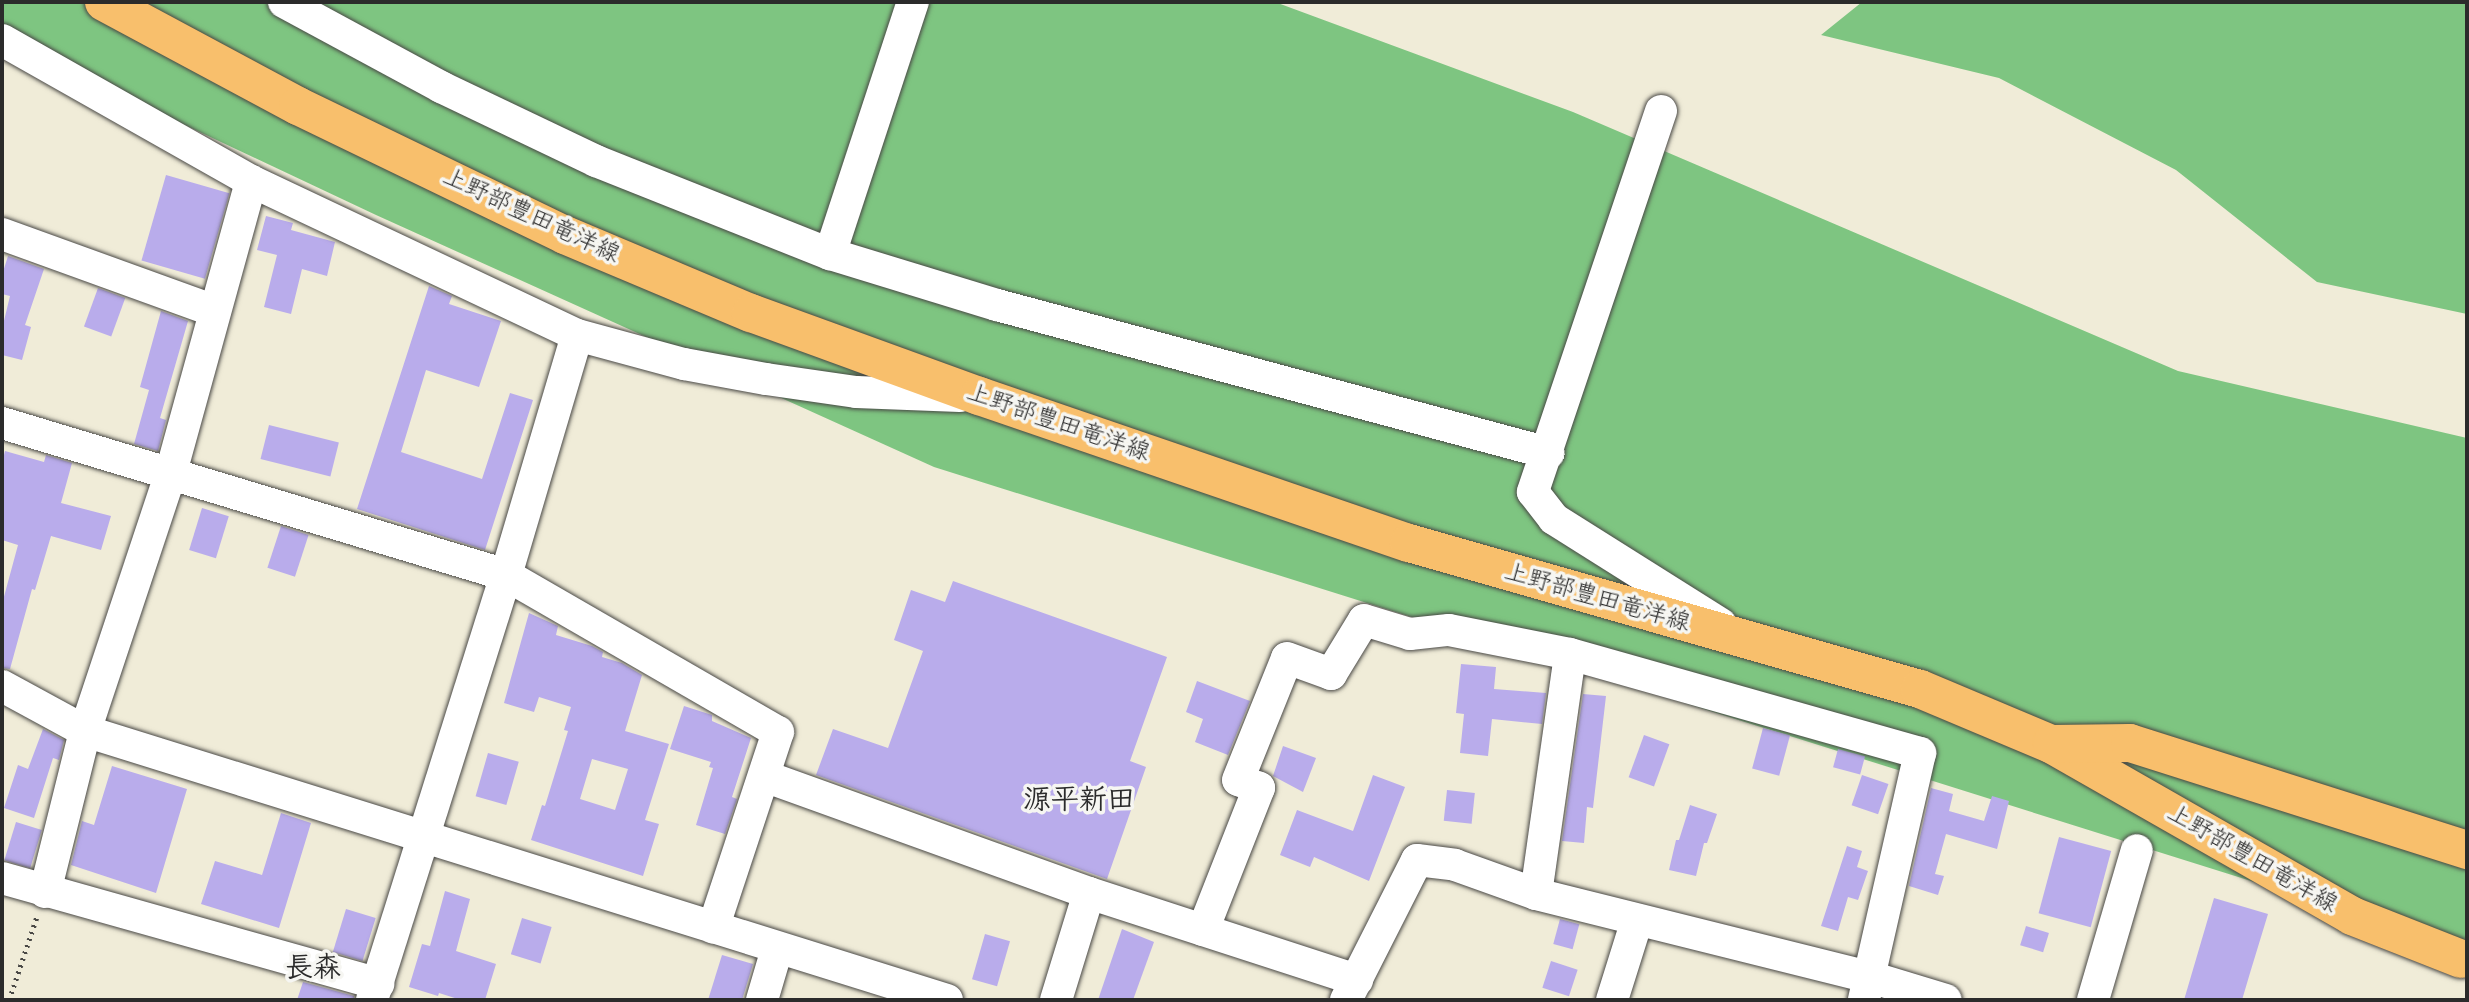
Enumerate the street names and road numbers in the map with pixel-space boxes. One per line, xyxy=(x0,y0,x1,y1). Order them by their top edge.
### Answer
street label: 上野部豊田竜洋線 xyxy=(438,162,624,270)
street label: 上野部豊田竜洋線 xyxy=(963,378,1153,468)
street label: 上野部豊田竜洋線 xyxy=(1501,558,1693,638)
street label: 上野部豊田竜洋線 xyxy=(2162,799,2342,919)

